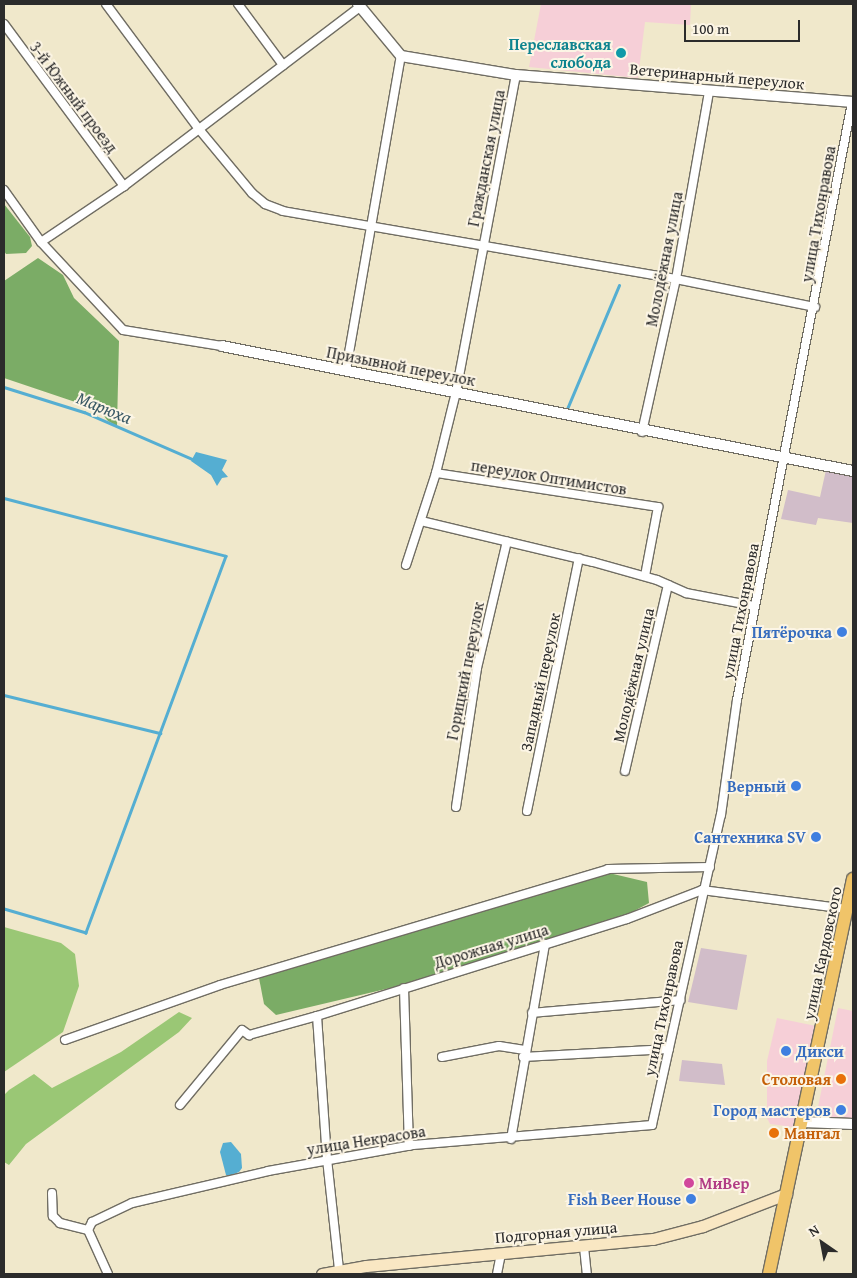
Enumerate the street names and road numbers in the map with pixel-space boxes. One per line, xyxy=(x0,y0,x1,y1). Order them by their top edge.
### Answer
street label: 3-й Южный проезд xyxy=(26,38,122,156)
street label: Ветеринарный переулок xyxy=(629,59,805,93)
street label: Гражданская улица xyxy=(463,88,509,228)
street label: улица Тихонравова xyxy=(797,144,839,284)
street label: Молодёжная улица xyxy=(641,190,687,328)
street label: Призывной переулок xyxy=(325,342,477,390)
street label: переулок Оптимистов xyxy=(470,455,628,499)
street label: улица Тихонравова xyxy=(717,541,763,681)
street label: Горицкий переулок xyxy=(442,600,488,742)
street label: Молодёжная улица xyxy=(608,606,658,744)
street label: Западный переулок xyxy=(516,611,564,753)
street label: улица Кардовского xyxy=(798,884,846,1022)
street label: Дорожная улица xyxy=(431,919,551,973)
street label: улица Тихонравова xyxy=(639,938,687,1078)
street label: улица Некрасова xyxy=(305,1121,427,1159)
street label: Подгорная улица xyxy=(494,1217,618,1247)

